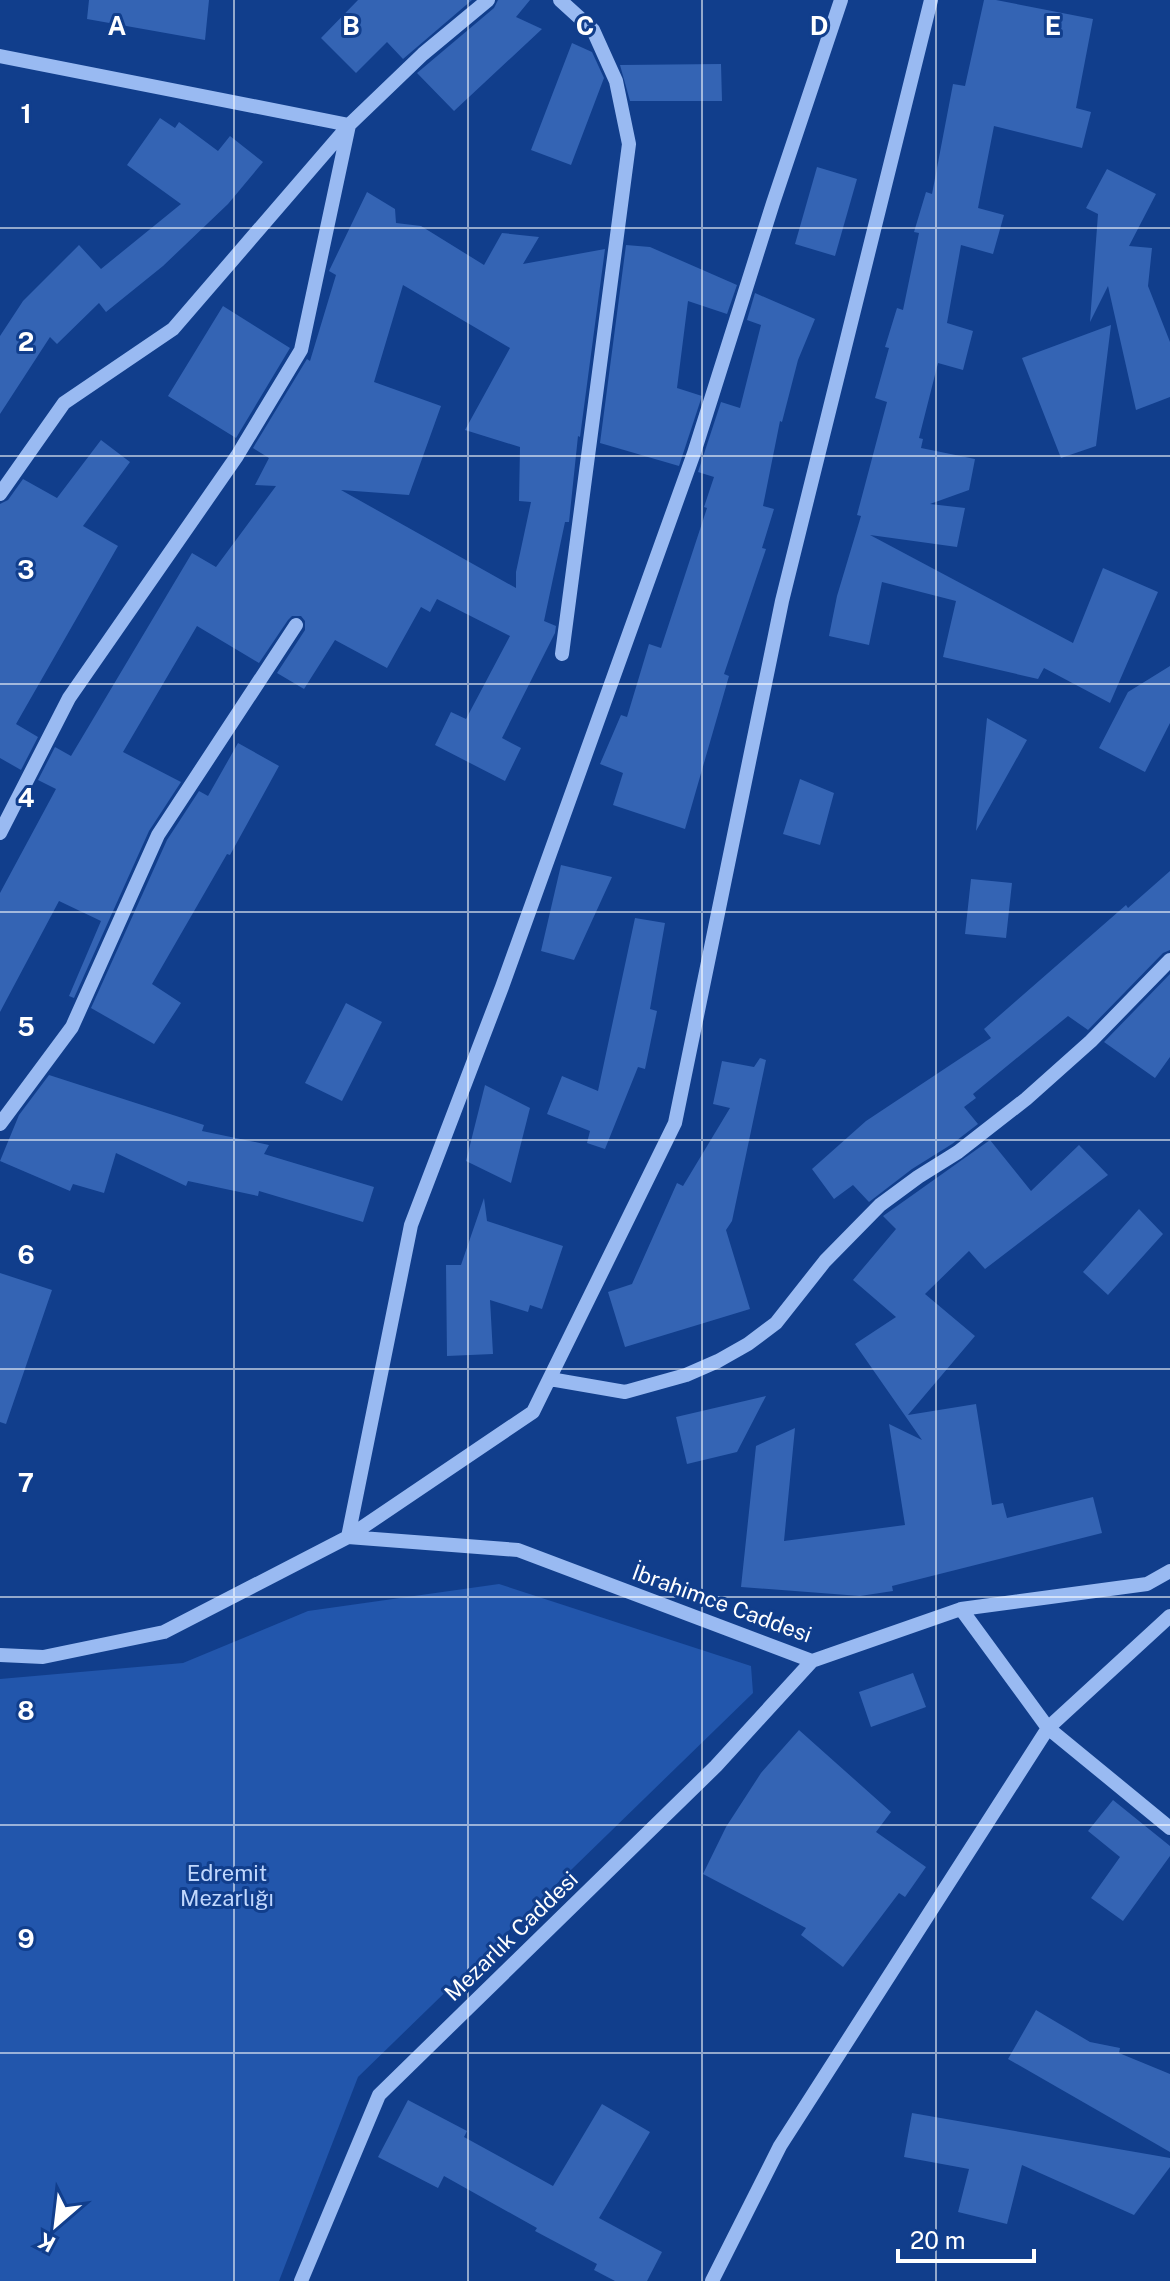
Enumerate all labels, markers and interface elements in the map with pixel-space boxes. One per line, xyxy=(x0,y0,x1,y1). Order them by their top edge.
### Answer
text: A xyxy=(108,10,127,41)
text: B xyxy=(342,10,360,41)
text: C xyxy=(576,10,594,41)
text: D xyxy=(810,10,828,41)
text: E xyxy=(1045,10,1061,41)
text: 1 xyxy=(20,98,32,129)
text: 2 xyxy=(18,326,34,357)
text: 3 xyxy=(17,554,35,585)
text: 4 xyxy=(17,782,35,813)
text: 5 xyxy=(17,1011,35,1042)
text: 6 xyxy=(17,1239,35,1270)
text: 7 xyxy=(18,1467,34,1498)
street label: İbrahimce Caddesi xyxy=(629,1558,816,1648)
text: 8 xyxy=(17,1695,35,1726)
park label: Edremit Mezarlığı xyxy=(180,1860,274,1911)
street label: Mezarlık Caddesi xyxy=(439,1866,583,2006)
text: 9 xyxy=(17,1923,35,1954)
north arrow xyxy=(16,2185,96,2265)
scale bar xyxy=(898,2213,1034,2263)
text: 20 m xyxy=(910,2226,966,2254)
text: K xyxy=(33,2227,60,2258)

